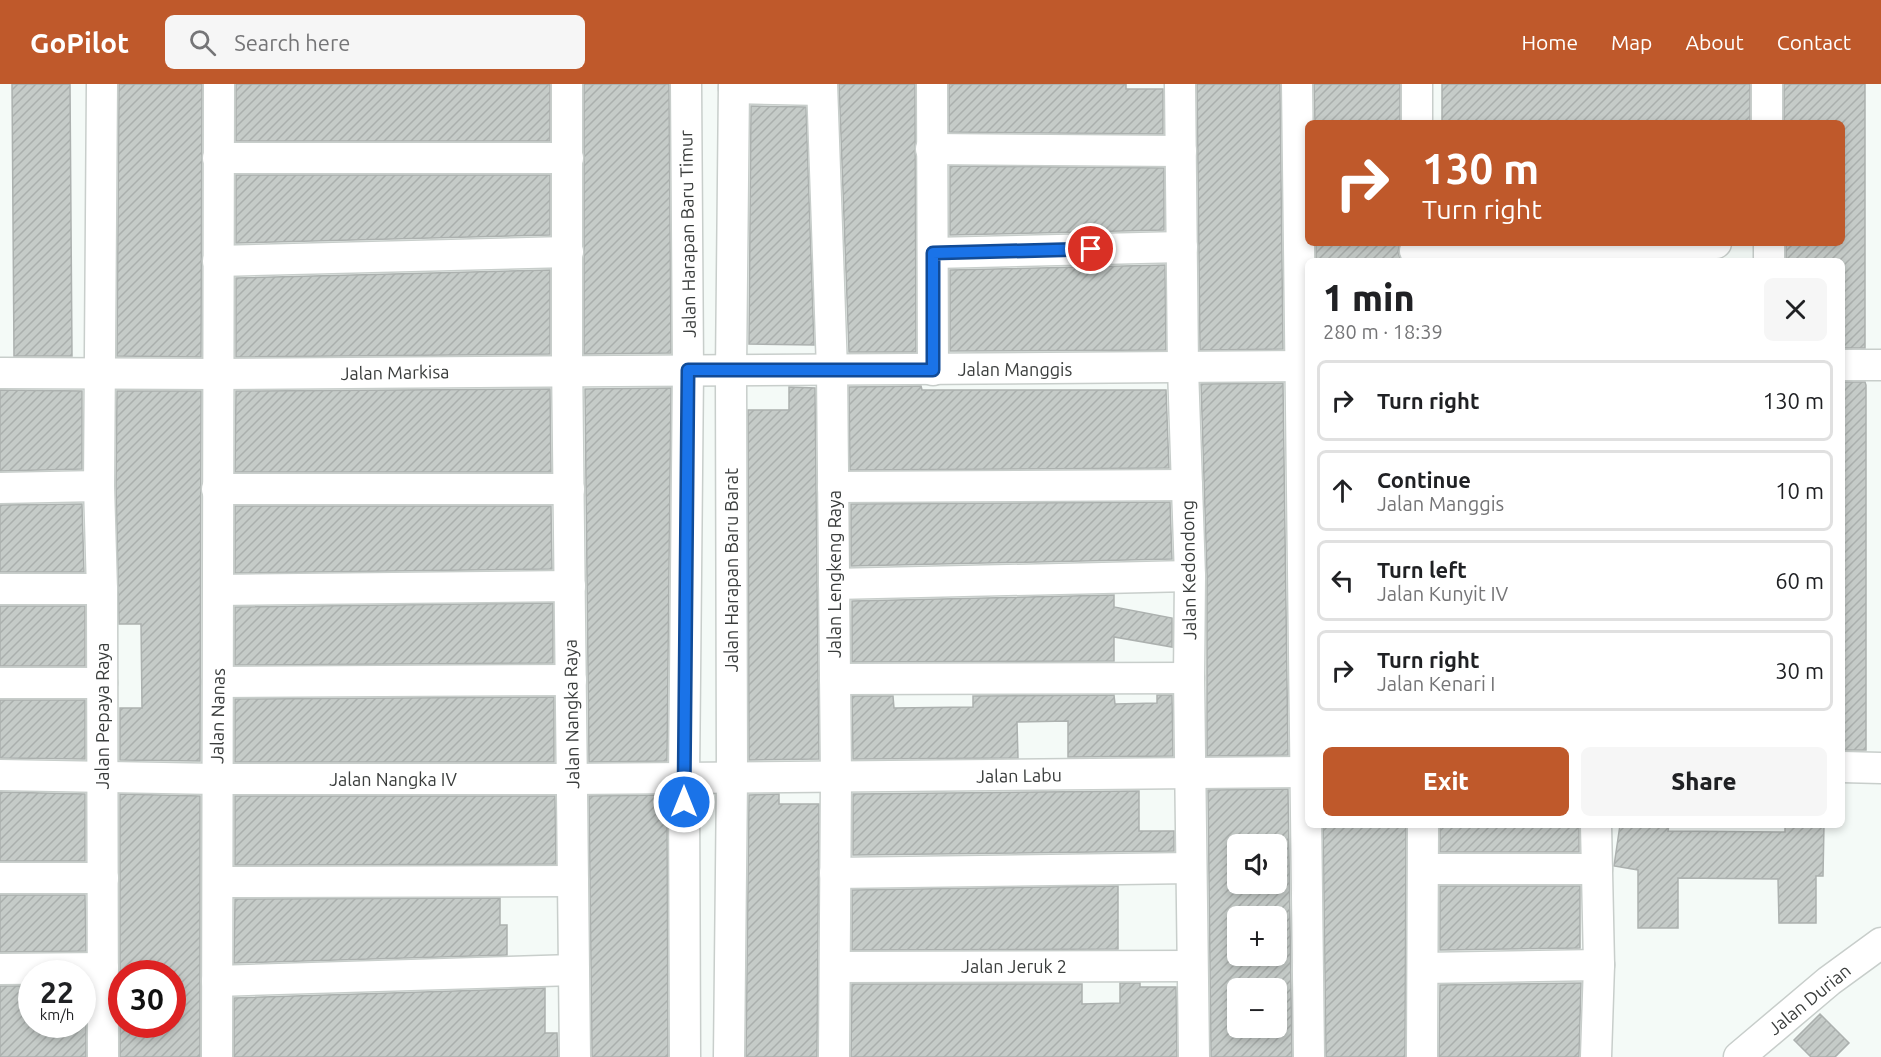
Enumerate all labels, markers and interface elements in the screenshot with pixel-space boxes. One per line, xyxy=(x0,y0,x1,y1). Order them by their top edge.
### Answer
search box xyxy=(165,15,585,69)
icon: search xyxy=(186,26,219,59)
text: GoPilot xyxy=(30,27,129,58)
text: Search here xyxy=(234,30,350,55)
text: Home xyxy=(1521,30,1578,54)
text: Map xyxy=(1611,30,1652,54)
text: About xyxy=(1685,30,1744,54)
text: Contact xyxy=(1777,30,1851,54)
street label: Jalan Harapan Baru Timur xyxy=(675,130,699,338)
icon: right xyxy=(1323,144,1401,222)
text: 130 m xyxy=(1422,145,1539,192)
text: Turn right xyxy=(1422,194,1542,224)
pin xyxy=(1065,223,1116,274)
icon: arrive xyxy=(1074,232,1107,265)
text: 1 min xyxy=(1323,277,1415,318)
button: close xyxy=(1764,278,1827,341)
text: 280 m · 18:39 xyxy=(1323,320,1443,343)
street label: Jalan Manggis xyxy=(958,359,1072,379)
street label: Jalan Markisa xyxy=(340,361,450,383)
icon: right xyxy=(1326,384,1359,417)
text: Turn right xyxy=(1377,388,1479,413)
text: 130 m xyxy=(1763,388,1824,413)
text: Continue xyxy=(1377,467,1471,492)
street label: Jalan Harapan Baru Barat xyxy=(721,468,741,672)
icon: ahead xyxy=(1326,474,1359,507)
text: 10 m xyxy=(1775,478,1824,503)
street label: Jalan Lengkeng Raya xyxy=(824,490,844,658)
text: Jalan Manggis xyxy=(1377,492,1504,515)
street label: Jalan Kedondong xyxy=(1177,500,1199,640)
text: Turn left xyxy=(1377,557,1467,582)
icon: left xyxy=(1326,564,1359,597)
text: 60 m xyxy=(1775,568,1824,593)
text: Jalan Kunyit IV xyxy=(1377,582,1508,605)
street label: Jalan Nangka Raya xyxy=(560,639,582,789)
street label: Jalan Pepaya Raya xyxy=(92,643,112,789)
text: Turn right xyxy=(1377,647,1479,672)
icon: right xyxy=(1326,654,1359,687)
text: 30 m xyxy=(1775,658,1824,683)
street label: Jalan Nanas xyxy=(206,668,228,764)
text: Jalan Kenari I xyxy=(1377,672,1495,695)
button: Exit xyxy=(1323,747,1569,816)
button: Share xyxy=(1581,747,1827,816)
street label: Jalan Labu xyxy=(976,764,1062,786)
street label: Jalan Nangka IV xyxy=(329,769,457,789)
position arrow xyxy=(652,770,716,834)
map controls xyxy=(1227,834,1287,1038)
button: sound xyxy=(1227,834,1287,894)
button: + xyxy=(1227,906,1287,966)
street label: Jalan Jeruk 2 xyxy=(961,956,1067,976)
speed limit sign: 30 xyxy=(108,960,186,1038)
street label: Jalan Durian xyxy=(1764,960,1854,1038)
text: 22 xyxy=(40,975,74,1009)
button: − xyxy=(1227,978,1287,1038)
text: km/h xyxy=(40,1006,74,1023)

